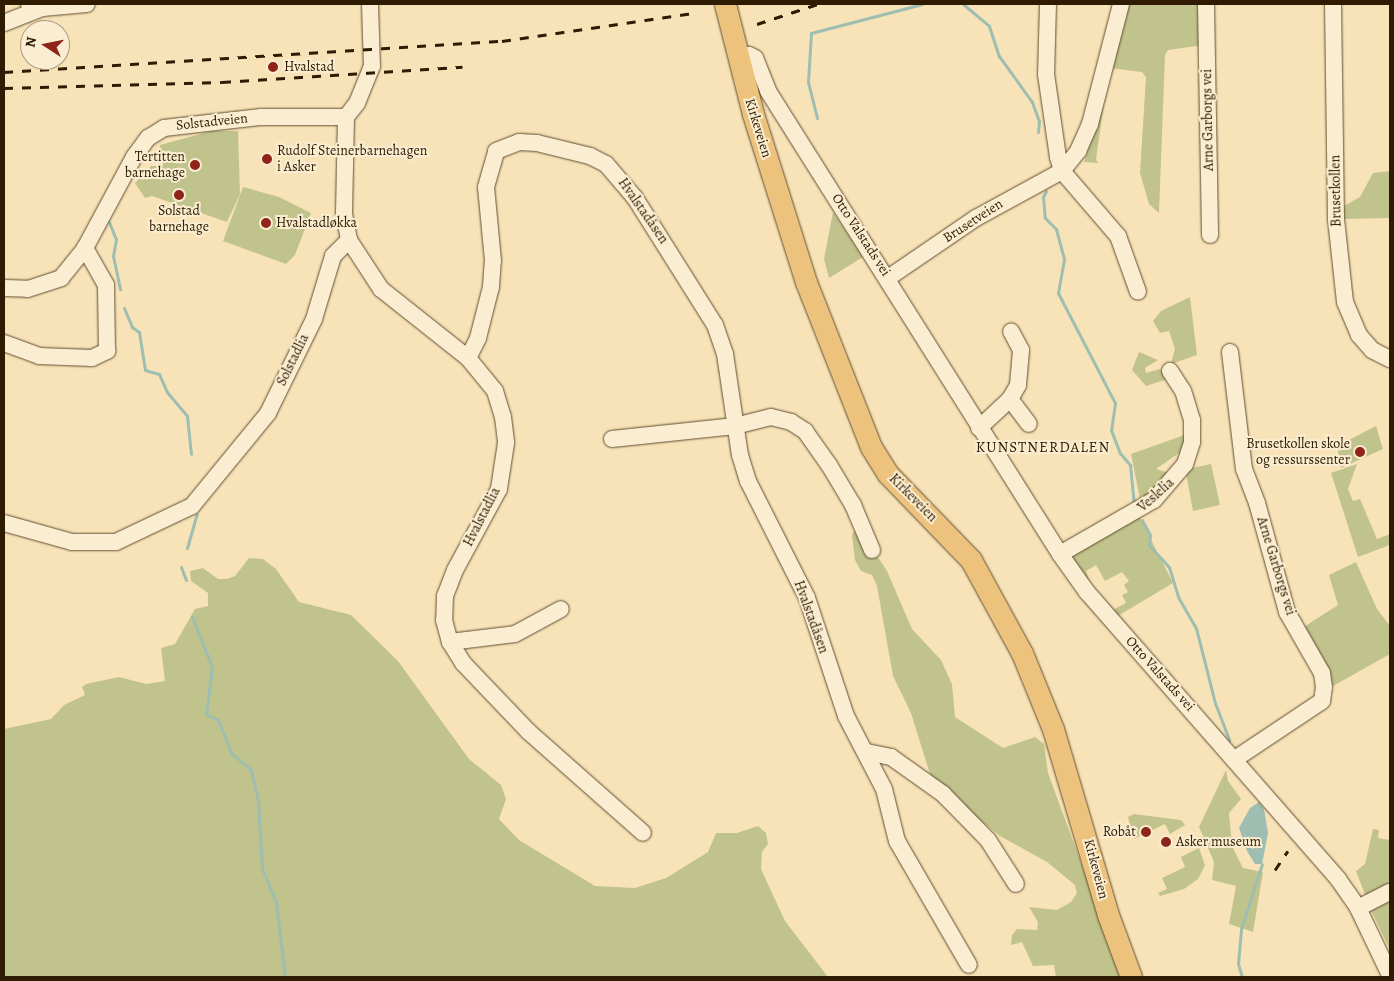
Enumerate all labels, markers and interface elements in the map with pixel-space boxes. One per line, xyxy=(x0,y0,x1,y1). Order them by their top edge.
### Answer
north arrow xyxy=(20,20,70,70)
text: N xyxy=(20,35,41,49)
place label: Hvalstad xyxy=(284,59,334,75)
marker: Hvalstad xyxy=(266,60,280,74)
street label: Arne Garborgs vei xyxy=(1199,69,1217,171)
street label: Kirkeveien xyxy=(741,96,775,160)
street label: Solstadveien xyxy=(175,110,249,134)
place label: Rudolf Steinerbarnehagen i Asker xyxy=(277,143,427,176)
place label: Tertitten barnehage xyxy=(125,149,185,182)
marker: Rudolf Steinerbarnehagen i Asker xyxy=(261,153,273,165)
street label: Brusetkollen xyxy=(1327,155,1345,227)
marker: Tertitten barnehage xyxy=(189,159,201,171)
street label: Hvalstadåsen xyxy=(614,175,672,247)
marker: Solstad barnehage xyxy=(173,189,185,201)
street label: Otto Valstads vei xyxy=(828,191,894,279)
street label: Brusetveien xyxy=(940,195,1006,247)
place label: Solstad barnehage xyxy=(149,203,209,236)
place label: Hvalstadløkka xyxy=(276,215,357,231)
marker: Hvalstadløkka xyxy=(260,217,272,229)
street label: Solstadlia xyxy=(273,331,313,389)
place label: Brusetkollen skole og ressurssenter xyxy=(1246,436,1350,468)
district label: KUNSTNERDALEN xyxy=(974,439,1112,457)
marker: Brusetkollen skole og ressurssenter xyxy=(1354,446,1366,458)
street label: Kirkeveien xyxy=(885,470,941,526)
street label: Veslelia xyxy=(1134,474,1178,516)
street label: Hvalstadlia xyxy=(460,485,504,549)
street label: Arne Garborgs vei xyxy=(1253,515,1299,617)
street label: Hvalstadåsen xyxy=(790,578,832,656)
street label: Otto Valstads vei xyxy=(1122,633,1198,715)
place label: Robåt xyxy=(1103,824,1136,840)
marker: Robåt xyxy=(1140,826,1152,838)
place label: Asker museum xyxy=(1176,834,1261,850)
marker: Asker museum xyxy=(1160,836,1172,848)
street label: Kirkeveien xyxy=(1080,837,1112,901)

